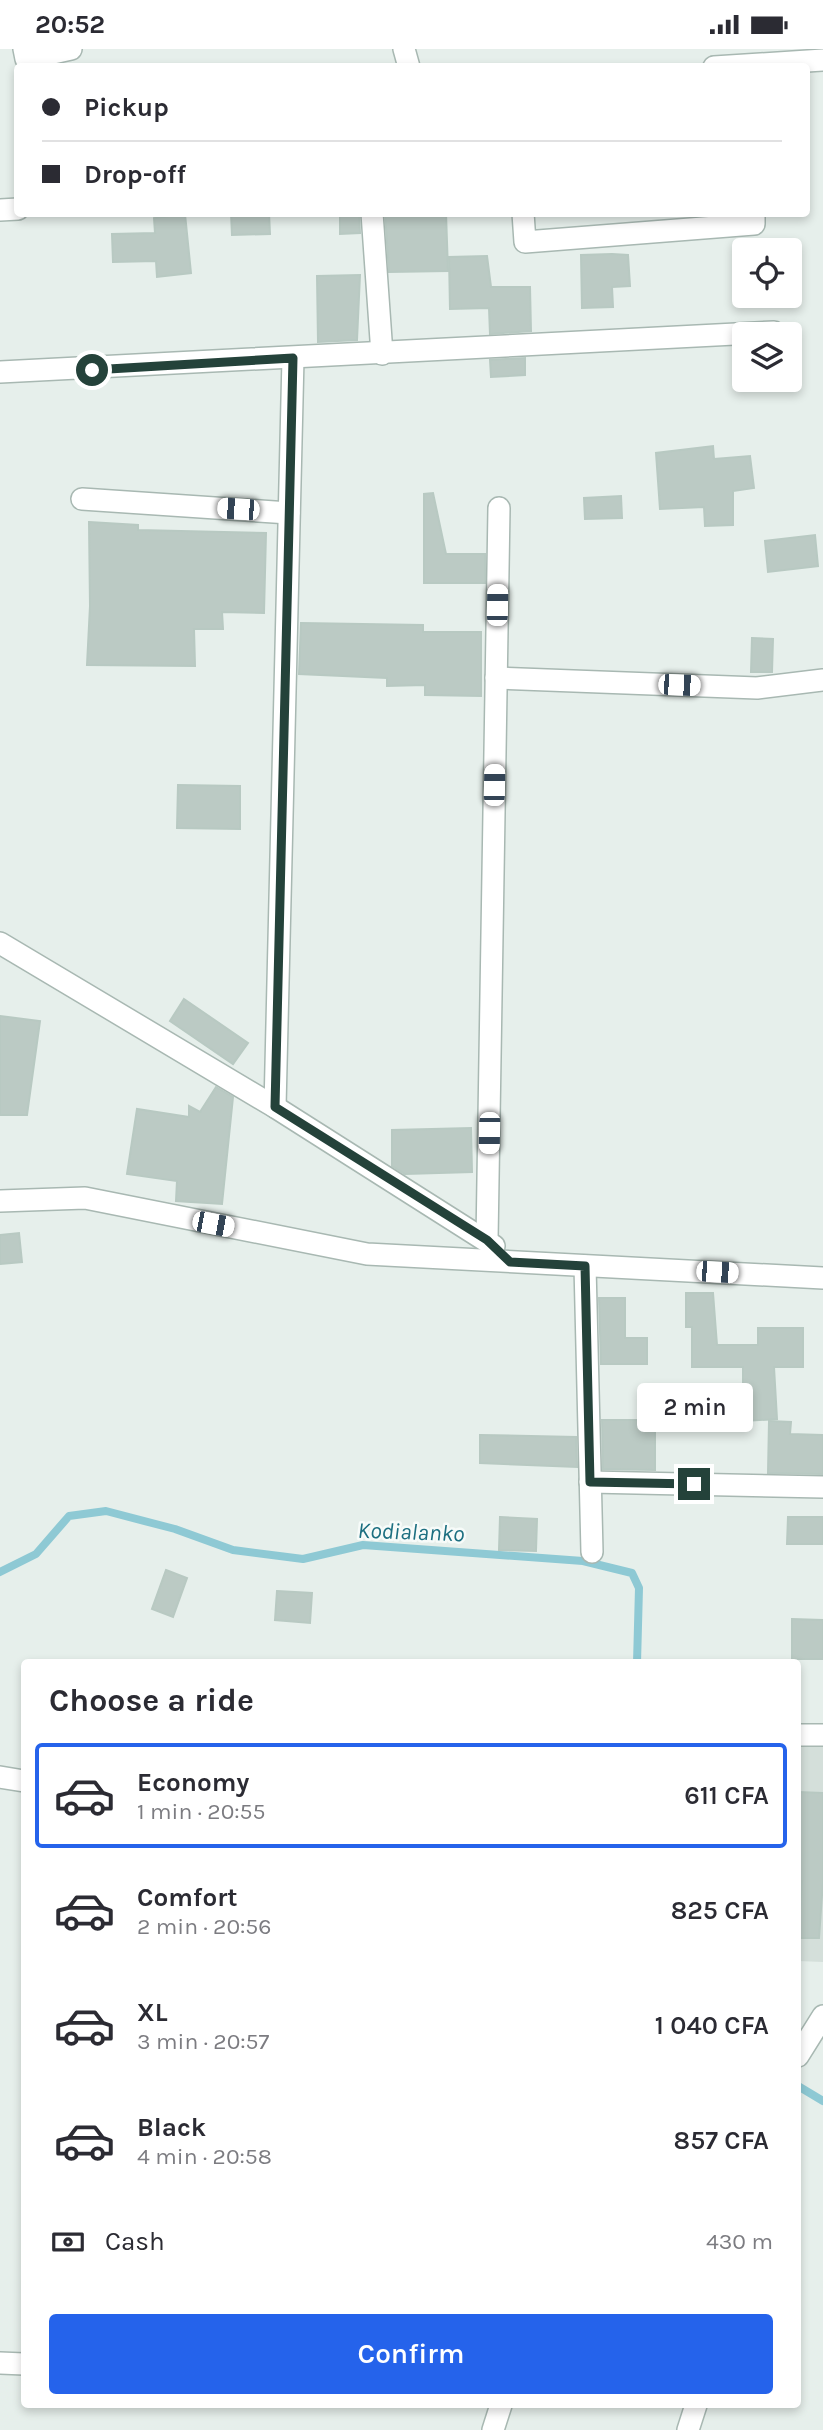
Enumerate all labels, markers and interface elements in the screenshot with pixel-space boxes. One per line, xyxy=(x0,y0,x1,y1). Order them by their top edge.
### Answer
text: 20:52 xyxy=(35,9,105,40)
text: Pickup xyxy=(84,92,169,123)
text: Drop-off xyxy=(84,159,186,190)
map controls xyxy=(732,238,802,392)
button: locate xyxy=(732,238,802,308)
button: layers xyxy=(732,322,802,392)
route start xyxy=(76,354,108,386)
car xyxy=(217,497,260,521)
car xyxy=(487,584,508,626)
car xyxy=(658,674,701,696)
car xyxy=(484,764,505,806)
car xyxy=(479,1112,500,1154)
car xyxy=(191,1210,236,1238)
car xyxy=(696,1260,739,1284)
callout: 2 min xyxy=(636,1383,752,1431)
text: 2 min xyxy=(664,1394,726,1421)
route end xyxy=(678,1468,710,1500)
water label: Kodialanko xyxy=(357,1517,465,1547)
text: Choose a ride xyxy=(49,1682,254,1719)
icon: car xyxy=(53,1764,116,1827)
text: Economy xyxy=(137,1767,249,1798)
text: 611 CFA xyxy=(684,1780,769,1811)
text: 1 min · 20:55 xyxy=(137,1798,266,1825)
icon: car xyxy=(53,1879,116,1942)
text: Comfort xyxy=(137,1882,238,1913)
text: 825 CFA xyxy=(671,1895,769,1926)
text: 2 min · 20:56 xyxy=(137,1913,272,1940)
icon: car xyxy=(53,1994,116,2057)
text: XL xyxy=(137,1997,168,2028)
text: 1 040 CFA xyxy=(655,2010,769,2041)
text: 3 min · 20:57 xyxy=(137,2028,269,2055)
icon: car xyxy=(53,2109,116,2172)
text: Black xyxy=(137,2112,206,2143)
text: 857 CFA xyxy=(674,2125,769,2156)
text: 4 min · 20:58 xyxy=(137,2143,272,2170)
icon: cash xyxy=(49,2223,87,2261)
text: Cash xyxy=(105,2226,165,2257)
text: 430 m xyxy=(706,2228,773,2255)
button: Confirm xyxy=(49,2314,773,2394)

